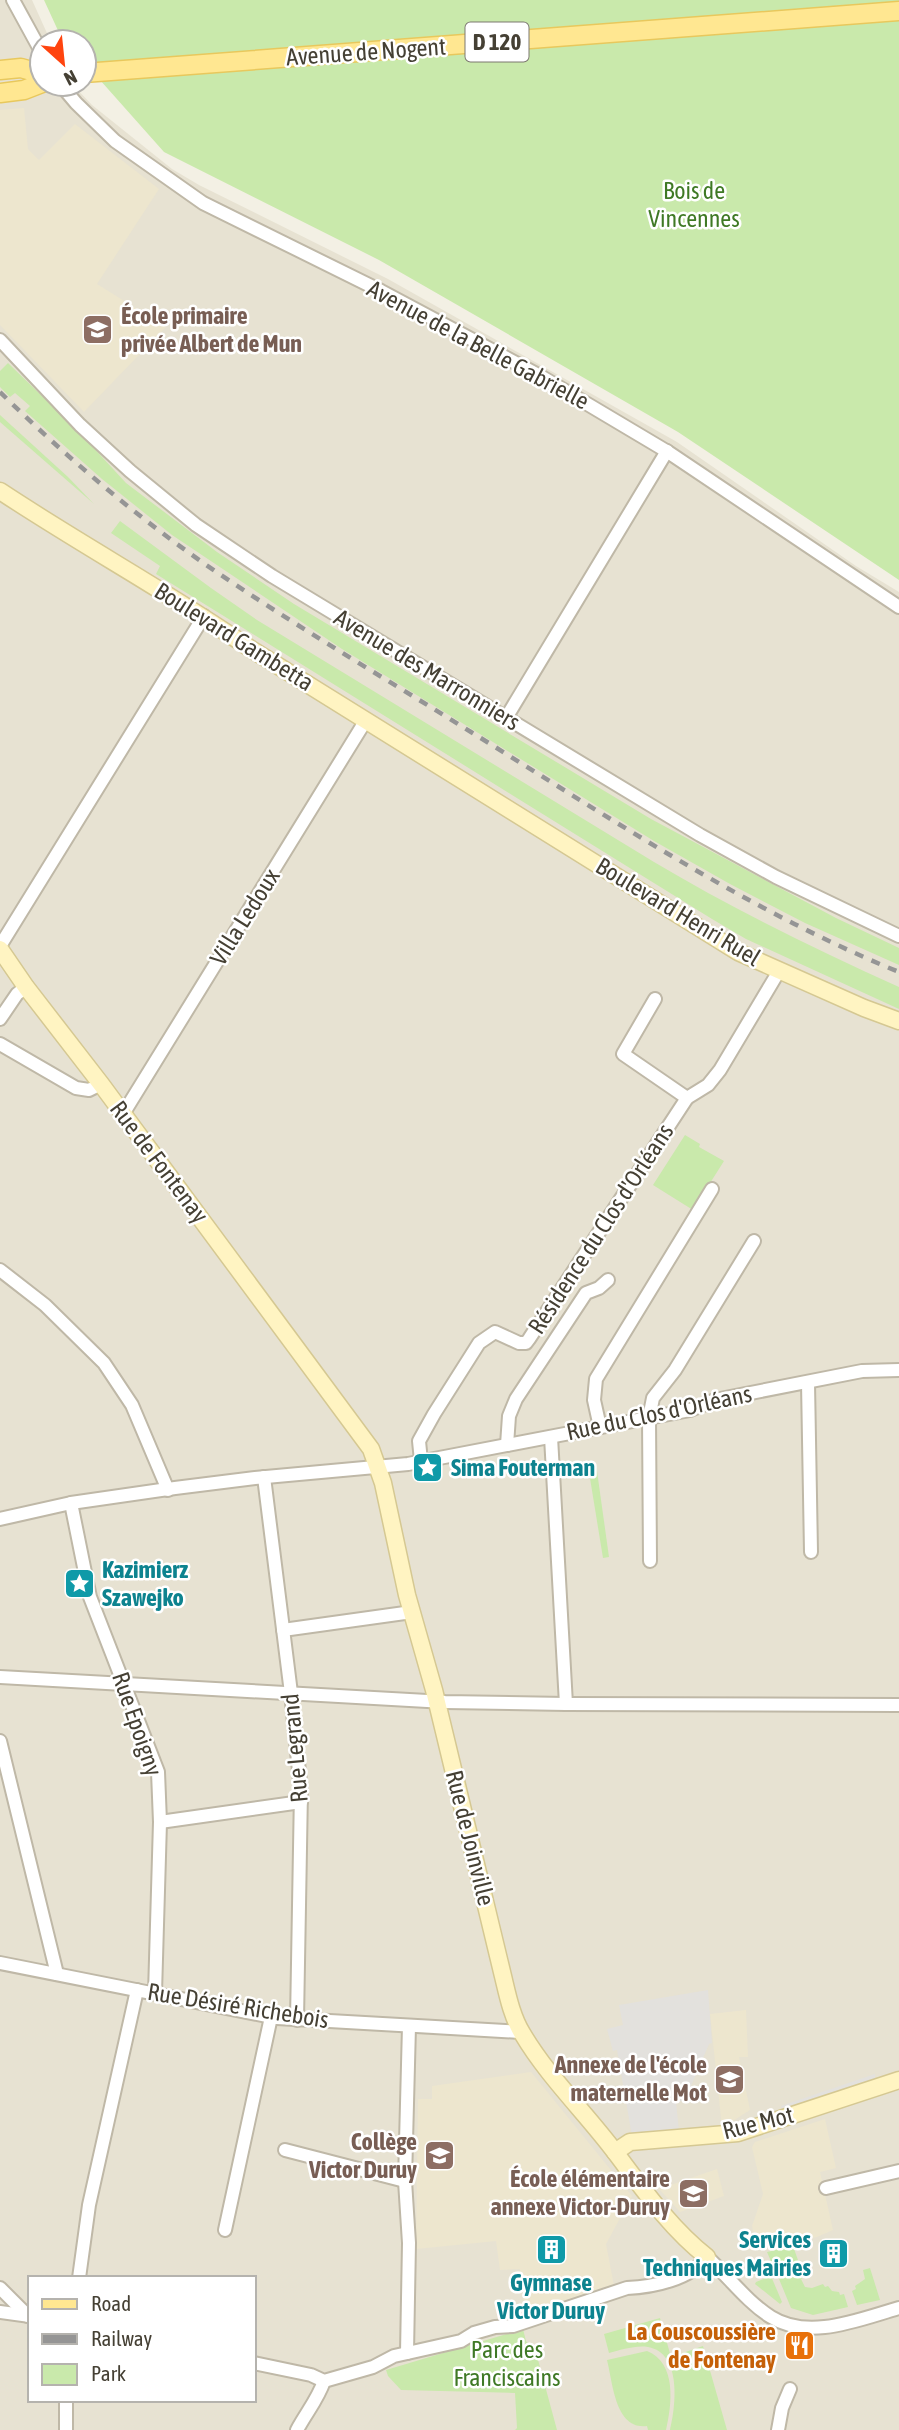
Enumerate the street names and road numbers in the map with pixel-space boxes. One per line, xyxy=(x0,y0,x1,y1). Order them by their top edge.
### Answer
road number: D 120 xyxy=(466,22,528,61)
street label: Avenue de Nogent xyxy=(285,32,447,71)
street label: Avenue de la Belle Gabrielle xyxy=(363,275,594,414)
street label: Boulevard Gambetta xyxy=(150,577,319,696)
street label: Avenue des Marronniers xyxy=(330,603,525,736)
street label: Boulevard Henri Ruel xyxy=(591,852,766,972)
street label: Villa Ledoux xyxy=(204,863,285,970)
street label: Rue de Fontenay xyxy=(105,1095,214,1228)
street label: Résidence du Clos d'Orléans xyxy=(523,1119,679,1339)
street label: Rue du Clos d'Orléans xyxy=(564,1380,754,1445)
street label: Rue Epoigny xyxy=(107,1668,168,1779)
street label: Rue Legrand xyxy=(276,1693,313,1804)
street label: Rue de Joinville xyxy=(441,1768,500,1908)
street label: Rue Désiré Richebois xyxy=(146,1978,331,2033)
street label: Rue Mot xyxy=(720,2101,796,2144)

